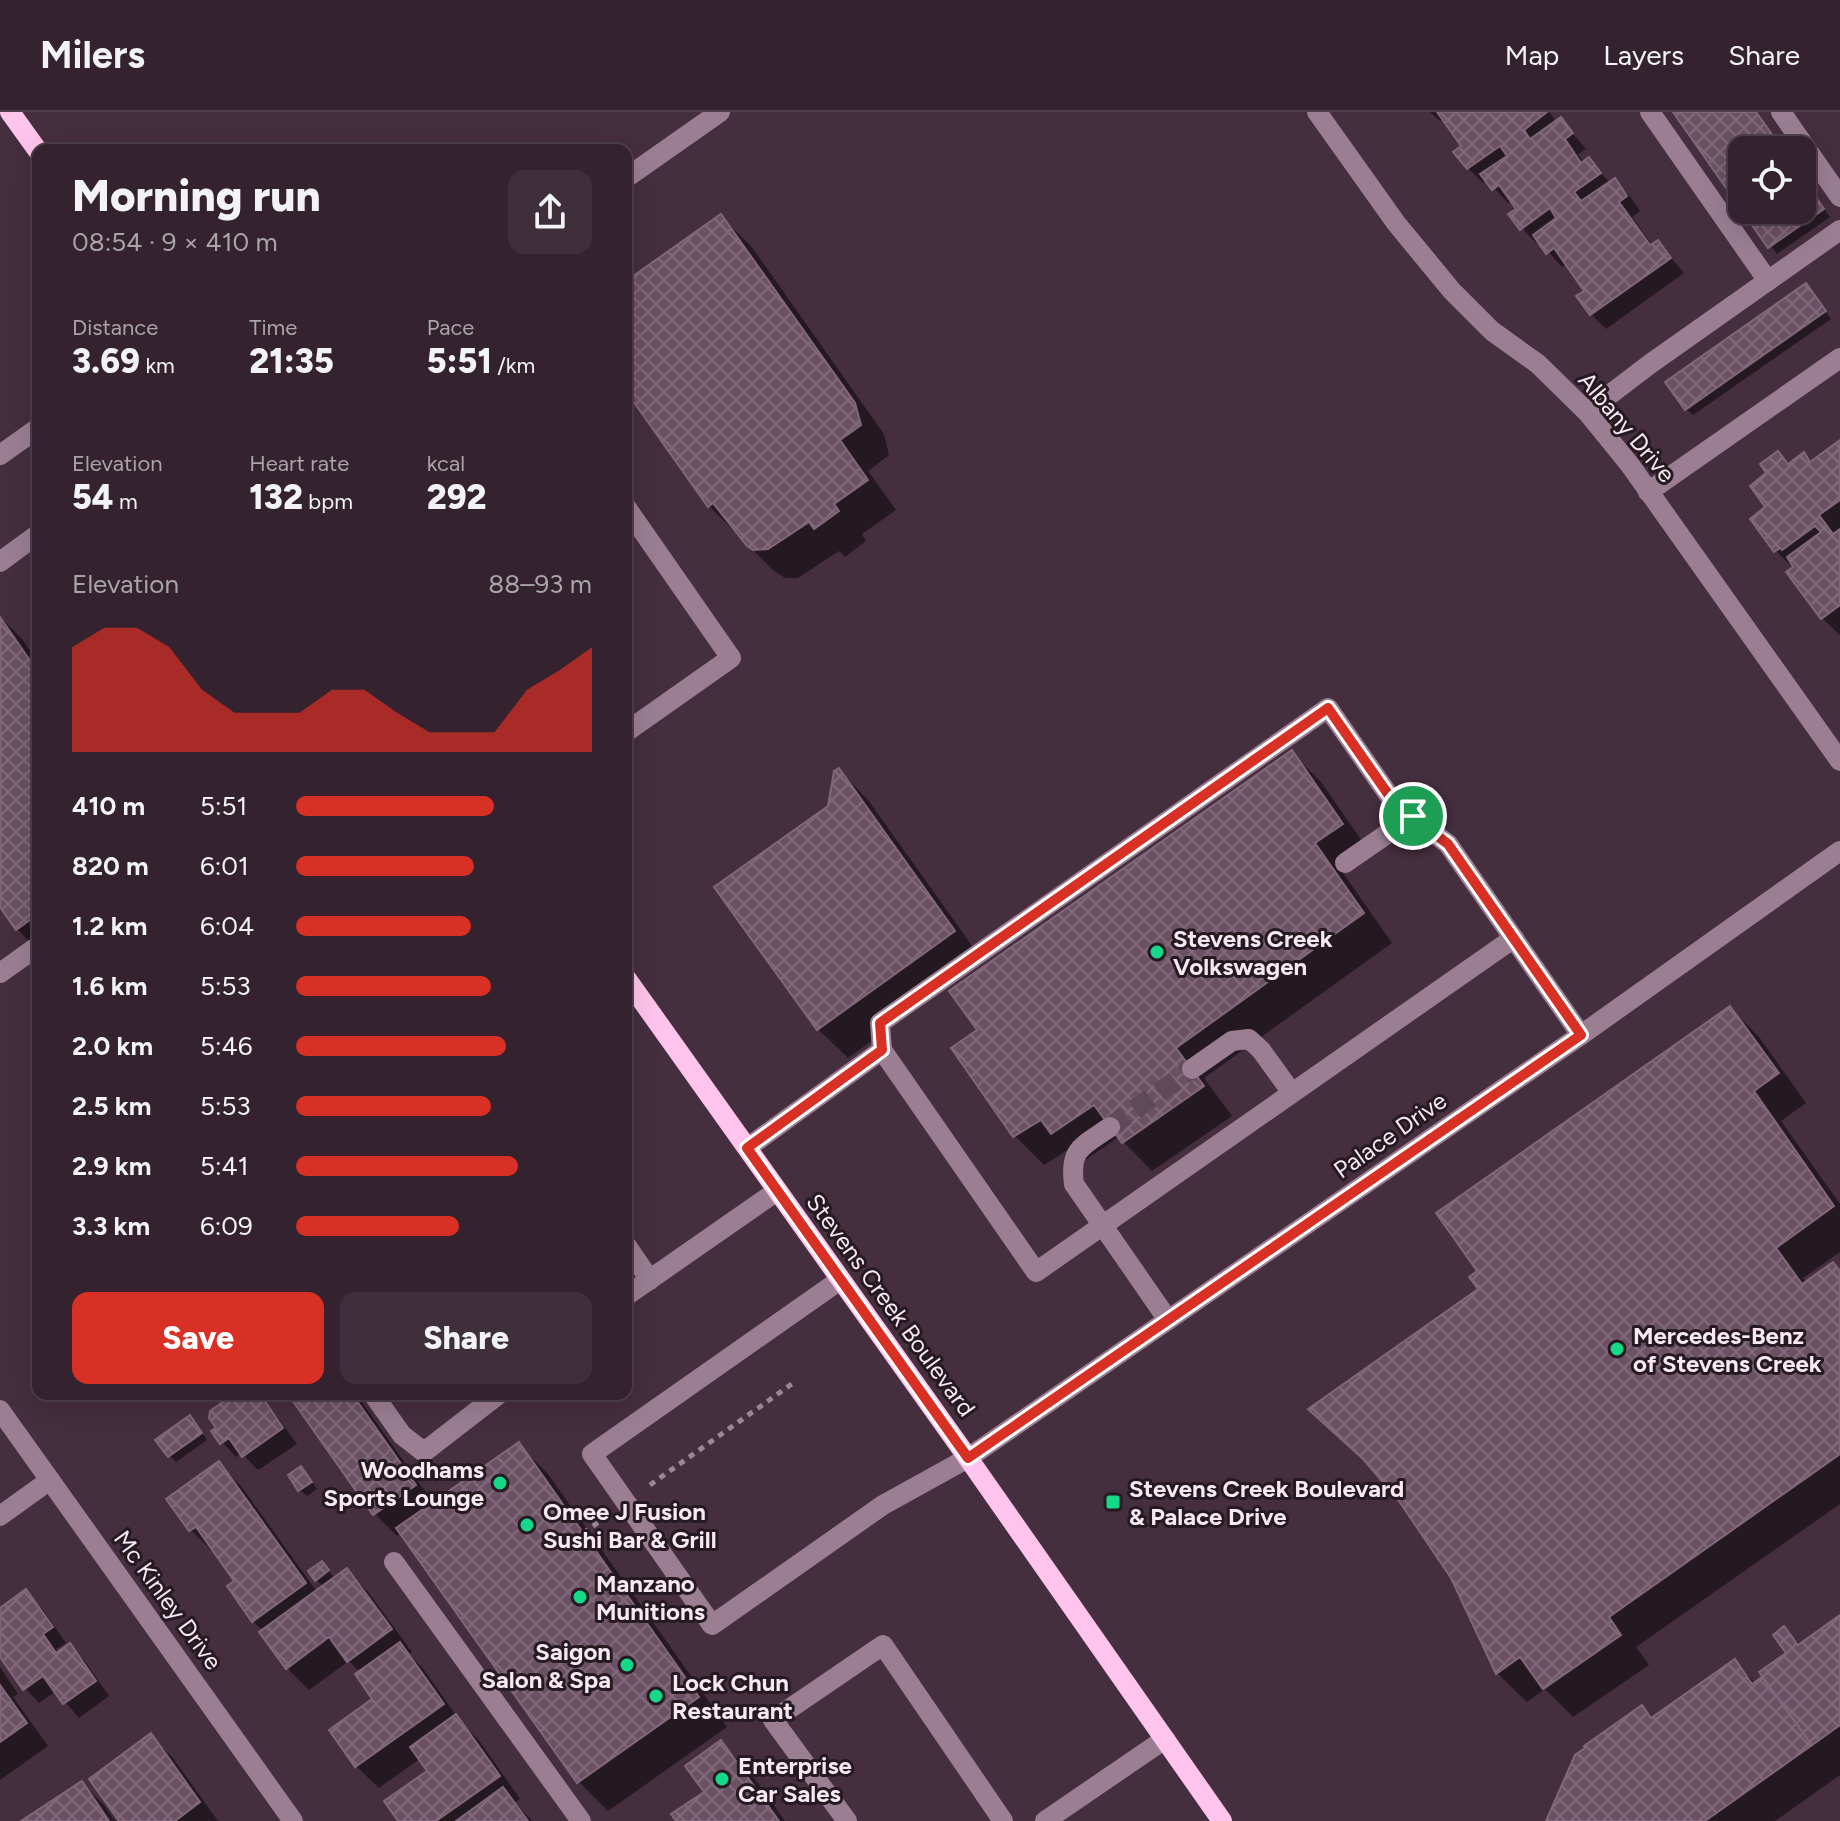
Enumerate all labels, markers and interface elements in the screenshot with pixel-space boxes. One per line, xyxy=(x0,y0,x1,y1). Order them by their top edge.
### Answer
text: Milers xyxy=(40,32,145,78)
text: Map xyxy=(1505,38,1559,72)
text: Layers xyxy=(1603,38,1684,72)
text: Share xyxy=(1728,38,1800,72)
map controls xyxy=(1728,136,1816,224)
button: locate xyxy=(1728,136,1816,224)
text: Morning run xyxy=(72,169,321,222)
button: share xyxy=(508,170,592,254)
text: 08:54 · 9 × 410 m xyxy=(72,226,278,258)
text: Distance xyxy=(72,314,158,341)
text: Time xyxy=(249,314,297,341)
text: Pace xyxy=(427,314,474,341)
text: 3.69 xyxy=(72,341,140,382)
text: 21:35 xyxy=(249,341,334,382)
text: 5:51 xyxy=(427,341,492,382)
text: km xyxy=(140,352,175,379)
text: /km xyxy=(492,352,535,379)
street label: Albany Drive xyxy=(1572,366,1682,488)
text: Elevation xyxy=(72,450,162,477)
text: Heart rate xyxy=(249,450,349,477)
text: kcal xyxy=(427,450,465,477)
text: 54 xyxy=(72,477,114,518)
text: 132 xyxy=(249,477,303,518)
text: 292 xyxy=(427,477,487,518)
text: m xyxy=(114,488,138,515)
text: bpm xyxy=(303,488,353,515)
text: Elevation xyxy=(72,568,179,600)
text: 88–93 m xyxy=(488,568,592,600)
pin xyxy=(1379,782,1447,850)
text: 410 m xyxy=(72,790,145,822)
text: 5:51 xyxy=(200,790,247,822)
icon: arrive xyxy=(1391,794,1435,838)
text: 820 m xyxy=(72,850,149,882)
text: 6:01 xyxy=(200,850,249,882)
text: 1.2 km xyxy=(72,910,147,942)
text: 6:04 xyxy=(200,910,254,942)
place label: Stevens Creek Volkswagen xyxy=(1173,924,1333,981)
marker: Stevens Creek Volkswagen xyxy=(1148,943,1166,961)
text: 1.6 km xyxy=(72,970,147,1002)
text: 5:53 xyxy=(200,970,251,1002)
text: 2.0 km xyxy=(72,1030,153,1062)
text: 5:46 xyxy=(200,1030,252,1062)
street label: Palace Drive xyxy=(1328,1086,1452,1184)
text: 2.5 km xyxy=(72,1090,151,1122)
text: 5:53 xyxy=(200,1090,251,1122)
text: 2.9 km xyxy=(72,1150,151,1182)
text: 5:41 xyxy=(200,1150,248,1182)
street label: Stevens Creek Boulevard xyxy=(800,1188,982,1422)
text: 3.3 km xyxy=(72,1210,150,1242)
text: 6:09 xyxy=(200,1210,253,1242)
button: Save xyxy=(72,1292,324,1384)
button: Share xyxy=(340,1292,592,1384)
place label: Mercedes-Benz of Stevens Creek xyxy=(1633,1321,1822,1378)
marker: Mercedes-Benz of Stevens Creek xyxy=(1608,1340,1626,1358)
place label: Woodhams Sports Lounge xyxy=(324,1455,484,1512)
marker: Woodhams Sports Lounge xyxy=(491,1474,509,1492)
place label: Stevens Creek Boulevard & Palace Drive xyxy=(1129,1474,1404,1531)
marker: Stevens Creek Boulevard & Palace Drive xyxy=(1104,1493,1122,1511)
place label: Omee J Fusion Sushi Bar & Grill xyxy=(543,1497,717,1554)
marker: Omee J Fusion Sushi Bar & Grill xyxy=(518,1516,536,1534)
street label: Mc Kinley Drive xyxy=(108,1525,228,1675)
place label: Manzano Munitions xyxy=(596,1569,705,1626)
marker: Manzano Munitions xyxy=(571,1588,589,1606)
place label: Saigon Salon & Spa xyxy=(481,1637,611,1694)
marker: Saigon Salon & Spa xyxy=(618,1656,636,1674)
place label: Lock Chun Restaurant xyxy=(672,1668,793,1725)
marker: Lock Chun Restaurant xyxy=(647,1687,665,1705)
place label: Enterprise Car Sales xyxy=(738,1751,852,1808)
marker: Enterprise Car Sales xyxy=(713,1770,731,1788)

